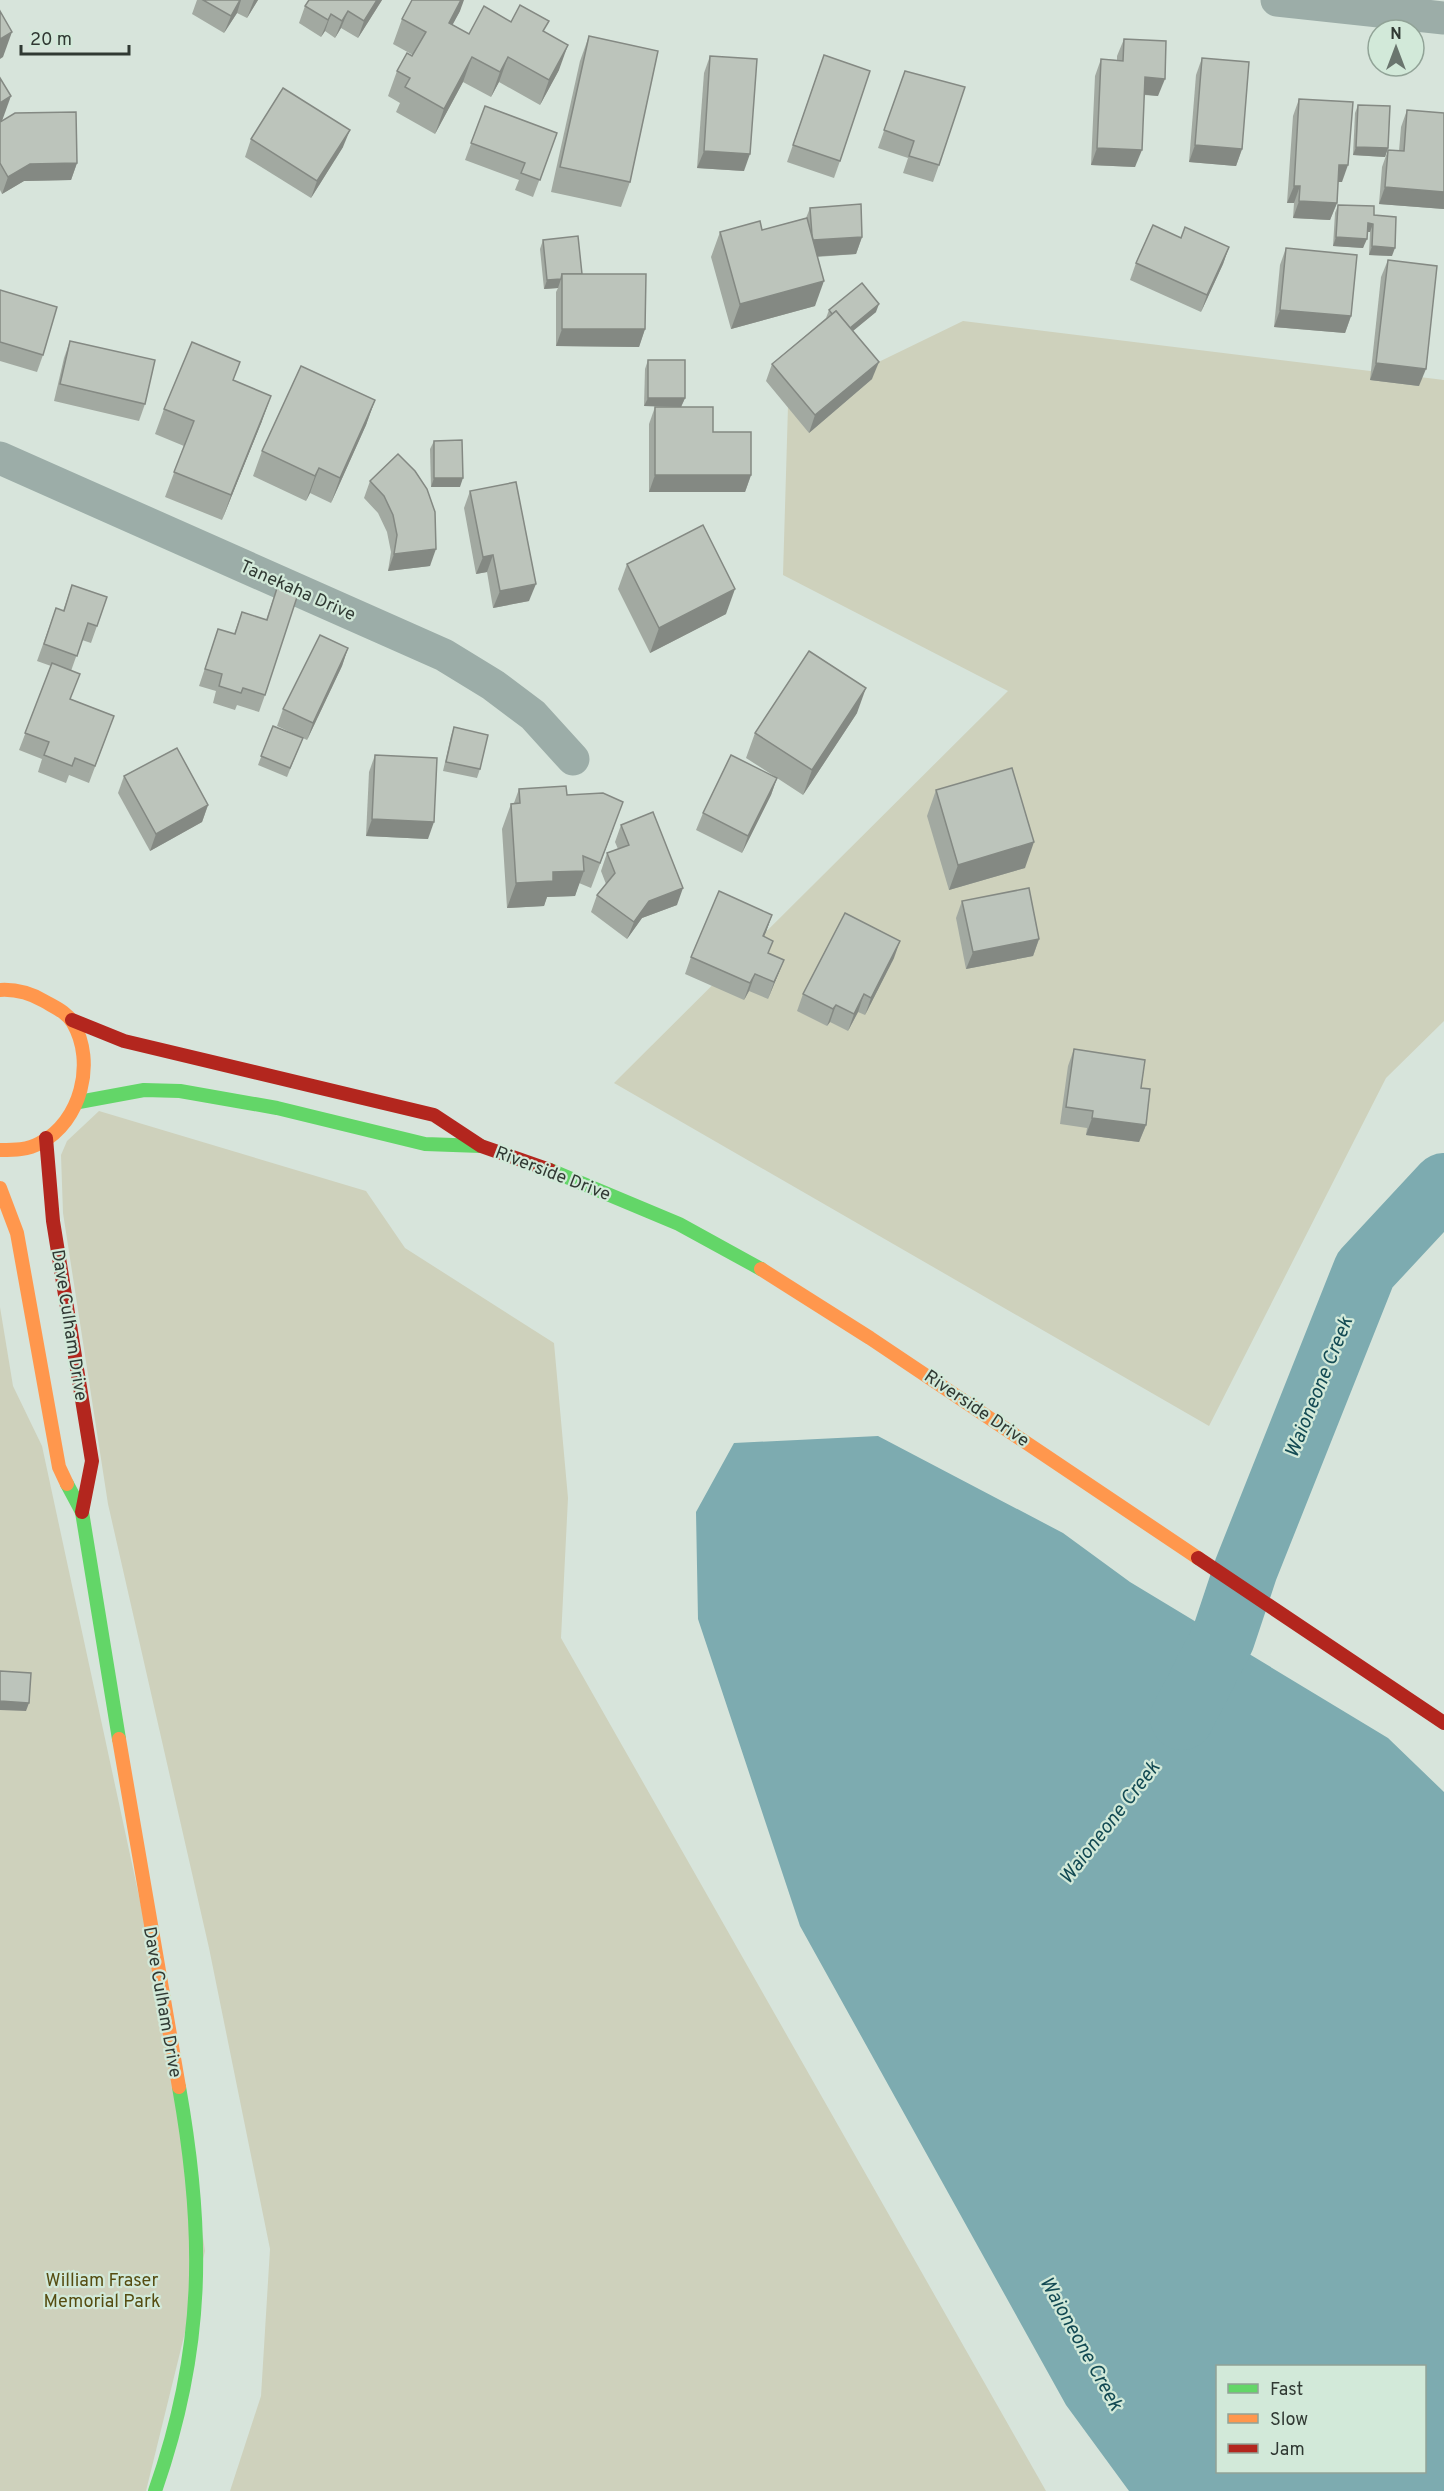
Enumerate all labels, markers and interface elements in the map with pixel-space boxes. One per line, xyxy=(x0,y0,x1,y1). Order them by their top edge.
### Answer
scale bar xyxy=(21,18,129,56)
north arrow xyxy=(1366,18,1426,78)
text: N xyxy=(1390,25,1402,45)
text: 20 m xyxy=(30,29,72,52)
street label: Tanekaha Drive xyxy=(236,556,359,627)
street label: Riverside Drive xyxy=(491,1142,614,1207)
street label: Dave Culham Drive xyxy=(45,1248,92,1403)
water label: Waioneone Creek xyxy=(1280,1313,1360,1462)
street label: Riverside Drive xyxy=(919,1366,1033,1453)
water label: Waioneone Creek xyxy=(1054,1756,1167,1890)
street label: Dave Culham Drive xyxy=(137,1925,186,2080)
park label: William Fraser Memorial Park xyxy=(44,2270,160,2314)
water label: Waioneone Creek xyxy=(1033,2272,1128,2416)
legend xyxy=(1216,2365,1426,2473)
text: Fast xyxy=(1270,2379,1303,2402)
text: Slow xyxy=(1270,2409,1308,2432)
text: Jam xyxy=(1270,2439,1305,2462)

